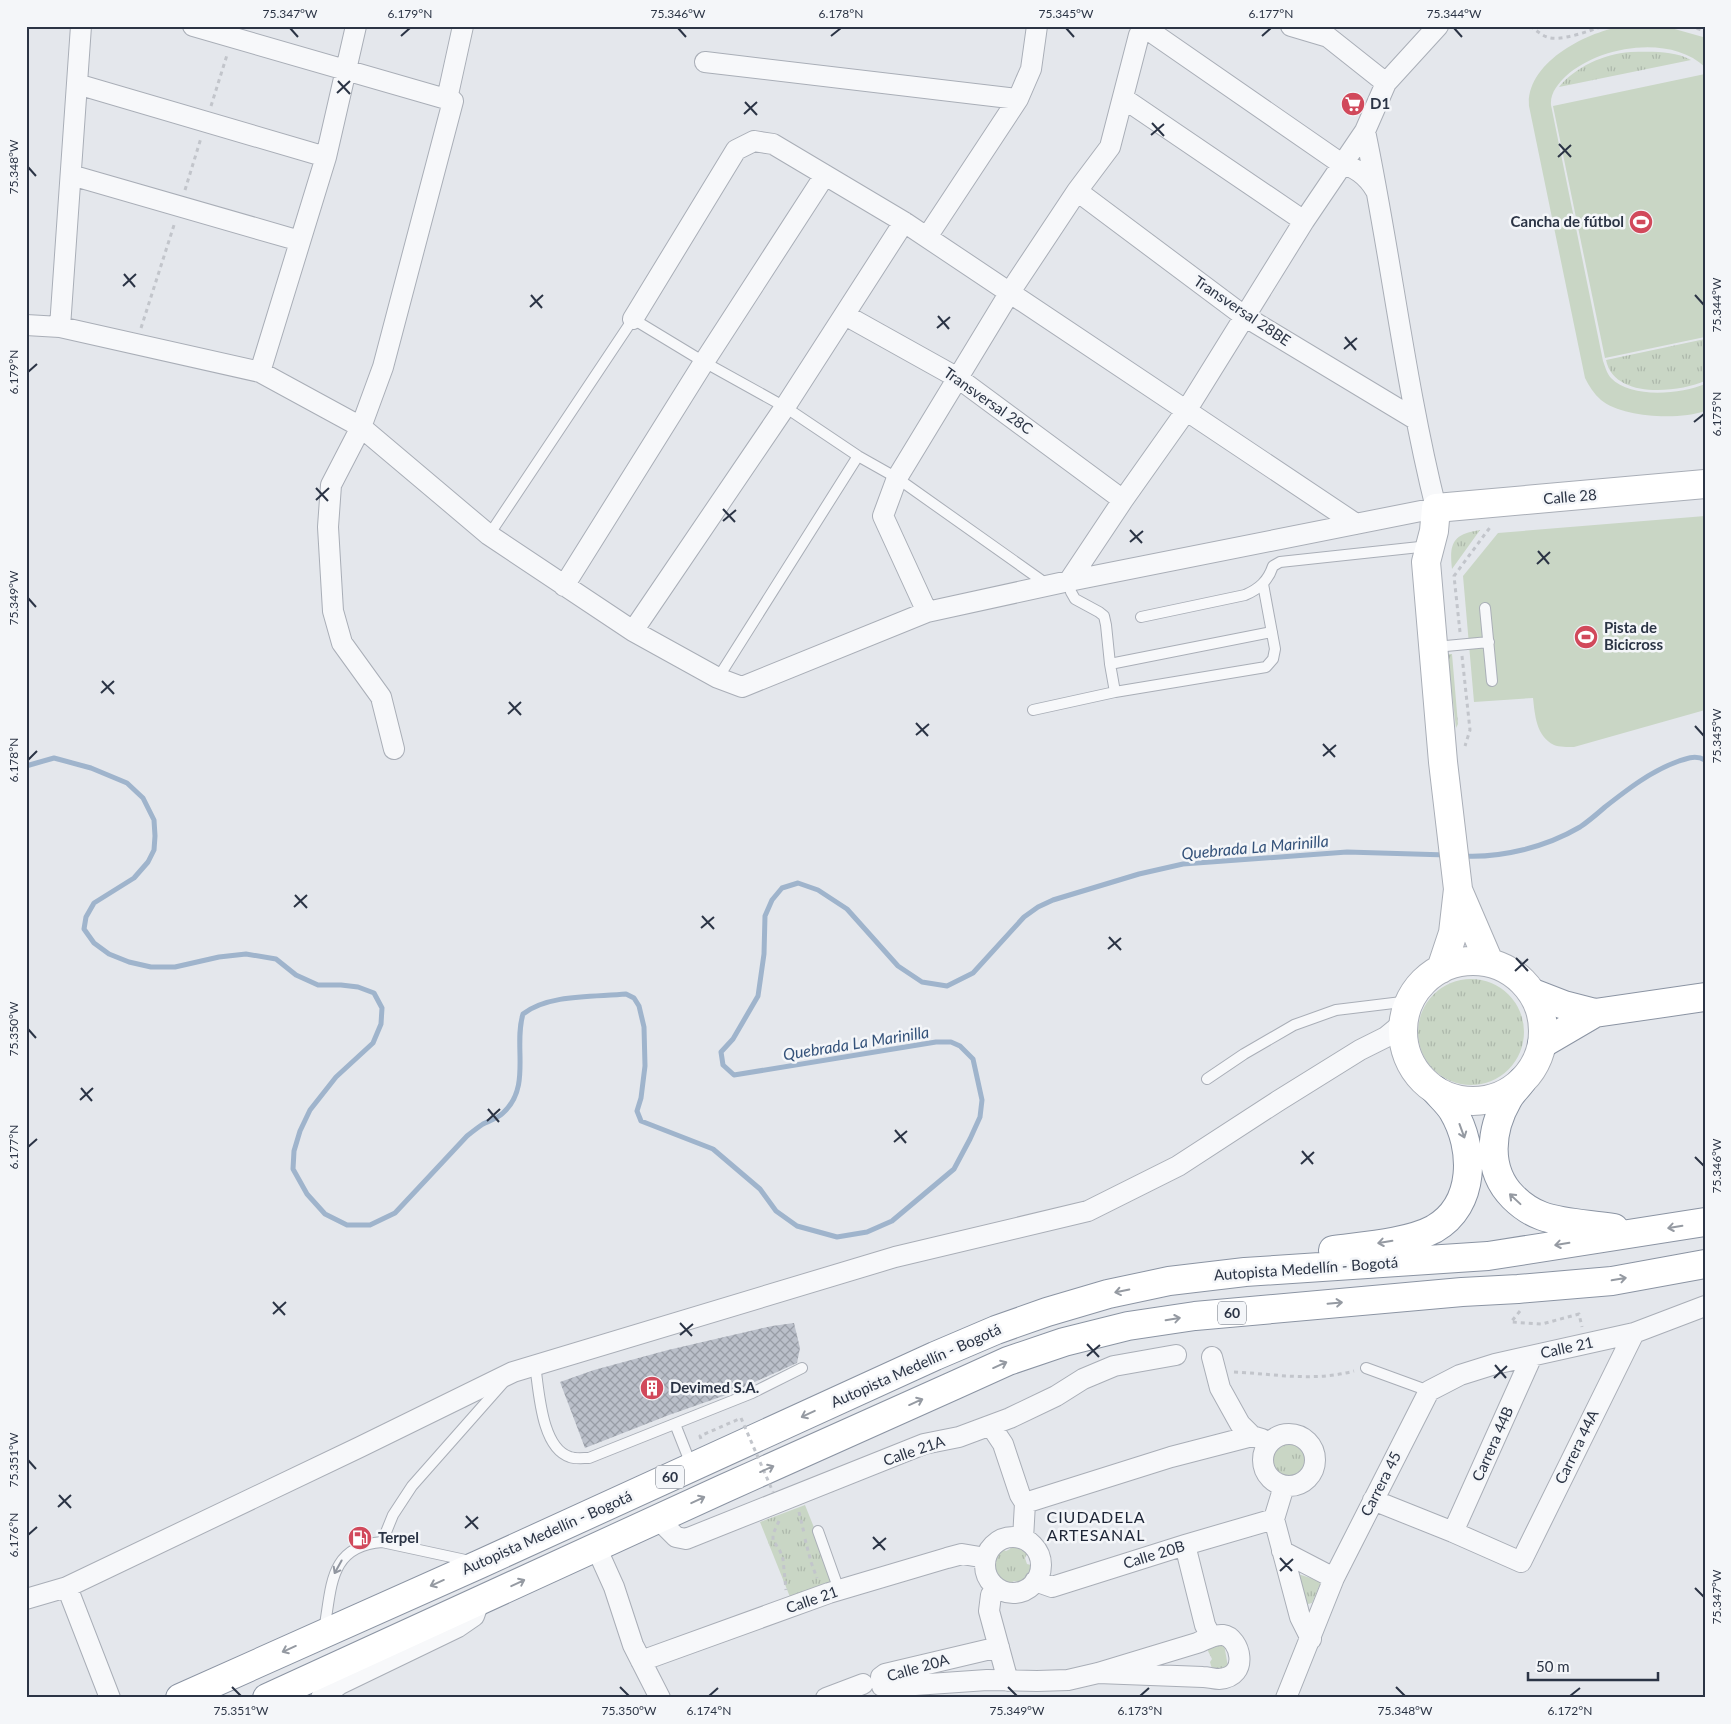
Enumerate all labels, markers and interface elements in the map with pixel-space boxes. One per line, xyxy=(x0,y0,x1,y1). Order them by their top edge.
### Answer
text: 75.347°W xyxy=(262,6,318,21)
text: 6.179°N xyxy=(388,6,432,21)
text: 75.346°W xyxy=(650,6,706,21)
text: 6.178°N xyxy=(819,6,863,21)
text: 75.345°W xyxy=(1038,6,1094,21)
text: 6.177°N xyxy=(1249,6,1293,21)
text: 75.344°W xyxy=(1426,6,1482,21)
supermarket icon: D1 xyxy=(1340,91,1366,117)
place label: D1 xyxy=(1370,94,1390,112)
text: 75.348°W xyxy=(6,139,21,195)
sports icon: Cancha de fútbol xyxy=(1628,209,1654,235)
place label: Cancha de fútbol xyxy=(1511,212,1624,230)
street label: Transversal 28BE xyxy=(1191,271,1294,349)
text: 75.344°W xyxy=(1709,277,1724,333)
text: 6.179°N xyxy=(6,350,21,394)
street label: Transversal 28C xyxy=(941,363,1036,437)
text: 6.175°N xyxy=(1709,392,1724,436)
street label: Calle 28 xyxy=(1542,485,1597,507)
text: 75.349°W xyxy=(6,570,21,626)
place label: Pista de Bicicross xyxy=(1604,618,1663,653)
sports icon: Pista de Bicicross xyxy=(1573,624,1599,650)
text: 75.345°W xyxy=(1709,708,1724,764)
text: 6.178°N xyxy=(6,738,21,782)
water label: Quebrada La Marinilla xyxy=(1181,831,1329,862)
text: 75.350°W xyxy=(6,1001,21,1057)
water label: Quebrada La Marinilla xyxy=(781,1022,930,1063)
one-way arrow xyxy=(1458,1122,1467,1138)
text: 6.177°N xyxy=(6,1125,21,1169)
text: 75.346°W xyxy=(1709,1138,1724,1194)
one-way arrow xyxy=(1509,1193,1522,1205)
one-way arrow xyxy=(1667,1222,1683,1232)
one-way arrow xyxy=(1377,1238,1393,1248)
one-way arrow xyxy=(1555,1240,1571,1250)
street label: Autopista Medellín - Bogotá xyxy=(1213,1253,1399,1283)
one-way arrow xyxy=(1610,1274,1626,1284)
one-way arrow xyxy=(1114,1287,1130,1296)
one-way arrow xyxy=(1327,1299,1343,1308)
road number: 60 xyxy=(1218,1302,1246,1325)
one-way arrow xyxy=(1165,1314,1181,1324)
street label: Autopista Medellín - Bogotá xyxy=(828,1319,1004,1411)
street label: Calle 21 xyxy=(1539,1333,1595,1361)
one-way arrow xyxy=(992,1360,1007,1370)
building icon: Devimed S.A. xyxy=(639,1375,665,1401)
place label: Devimed S.A. xyxy=(670,1378,759,1396)
one-way arrow xyxy=(908,1397,923,1407)
street label: Carrera 44B xyxy=(1468,1404,1517,1484)
street label: Carrera 44A xyxy=(1550,1406,1602,1487)
one-way arrow xyxy=(801,1410,816,1419)
street label: Calle 21A xyxy=(881,1431,948,1469)
text: 75.351°W xyxy=(6,1432,21,1488)
street label: Carrera 45 xyxy=(1356,1448,1404,1519)
one-way arrow xyxy=(759,1463,774,1473)
road number: 60 xyxy=(656,1465,684,1488)
street label: Autopista Medellín - Bogotá xyxy=(459,1486,635,1578)
one-way arrow xyxy=(690,1495,705,1505)
district label: CIUDADELA ARTESANAL xyxy=(1046,1507,1146,1544)
text: 6.176°N xyxy=(6,1513,21,1557)
fuel station icon: Terpel xyxy=(347,1525,373,1551)
place label: Terpel xyxy=(378,1528,419,1546)
street label: Calle 20B xyxy=(1121,1536,1187,1572)
one-way arrow xyxy=(333,1559,343,1574)
text: 75.347°W xyxy=(1709,1569,1724,1625)
one-way arrow xyxy=(510,1577,525,1587)
one-way arrow xyxy=(430,1579,445,1588)
street label: Calle 21 xyxy=(783,1582,840,1616)
one-way arrow xyxy=(282,1645,297,1655)
street label: Calle 20A xyxy=(885,1649,952,1684)
scale bar xyxy=(1528,1649,1658,1681)
text: 50 m xyxy=(1536,1657,1570,1675)
text: 75.351°W xyxy=(213,1703,269,1718)
text: 75.350°W xyxy=(601,1703,657,1718)
text: 6.174°N xyxy=(687,1703,731,1718)
text: 75.349°W xyxy=(989,1703,1045,1718)
text: 6.173°N xyxy=(1118,1703,1162,1718)
text: 75.348°W xyxy=(1377,1703,1433,1718)
text: 6.172°N xyxy=(1548,1703,1592,1718)

